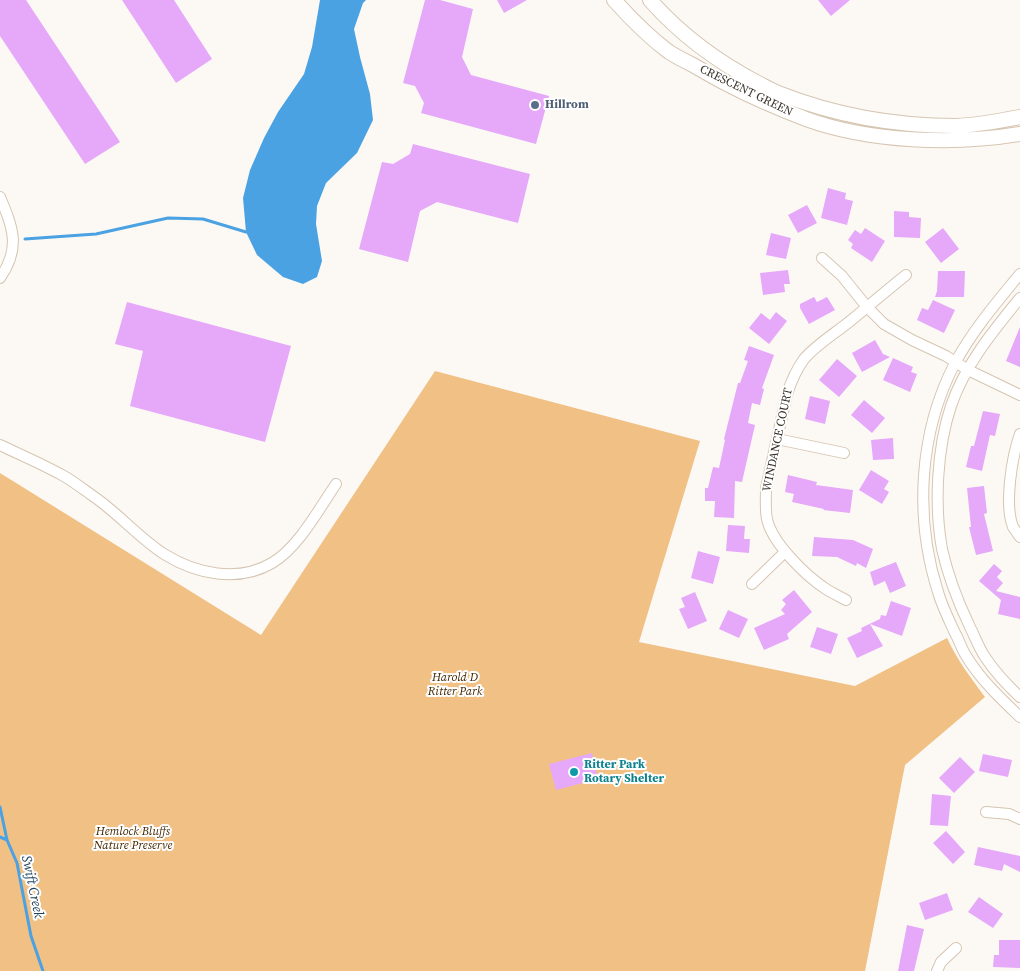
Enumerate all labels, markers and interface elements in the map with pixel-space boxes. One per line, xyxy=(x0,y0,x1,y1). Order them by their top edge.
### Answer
street label: CRESCENT GREEN xyxy=(697,62,795,120)
place label: Hillrom xyxy=(545,98,589,112)
marker: Hillrom xyxy=(529,99,541,111)
street label: WINDANCE COURT xyxy=(760,387,796,493)
park label: Harold D Ritter Park xyxy=(428,671,482,699)
place label: Ritter Park Rotary Shelter xyxy=(584,758,664,786)
marker: Ritter Park Rotary Shelter xyxy=(568,766,580,778)
park label: Hemlock Bluffs Nature Preserve xyxy=(94,825,172,853)
water label: Swift Creek xyxy=(17,854,47,920)

